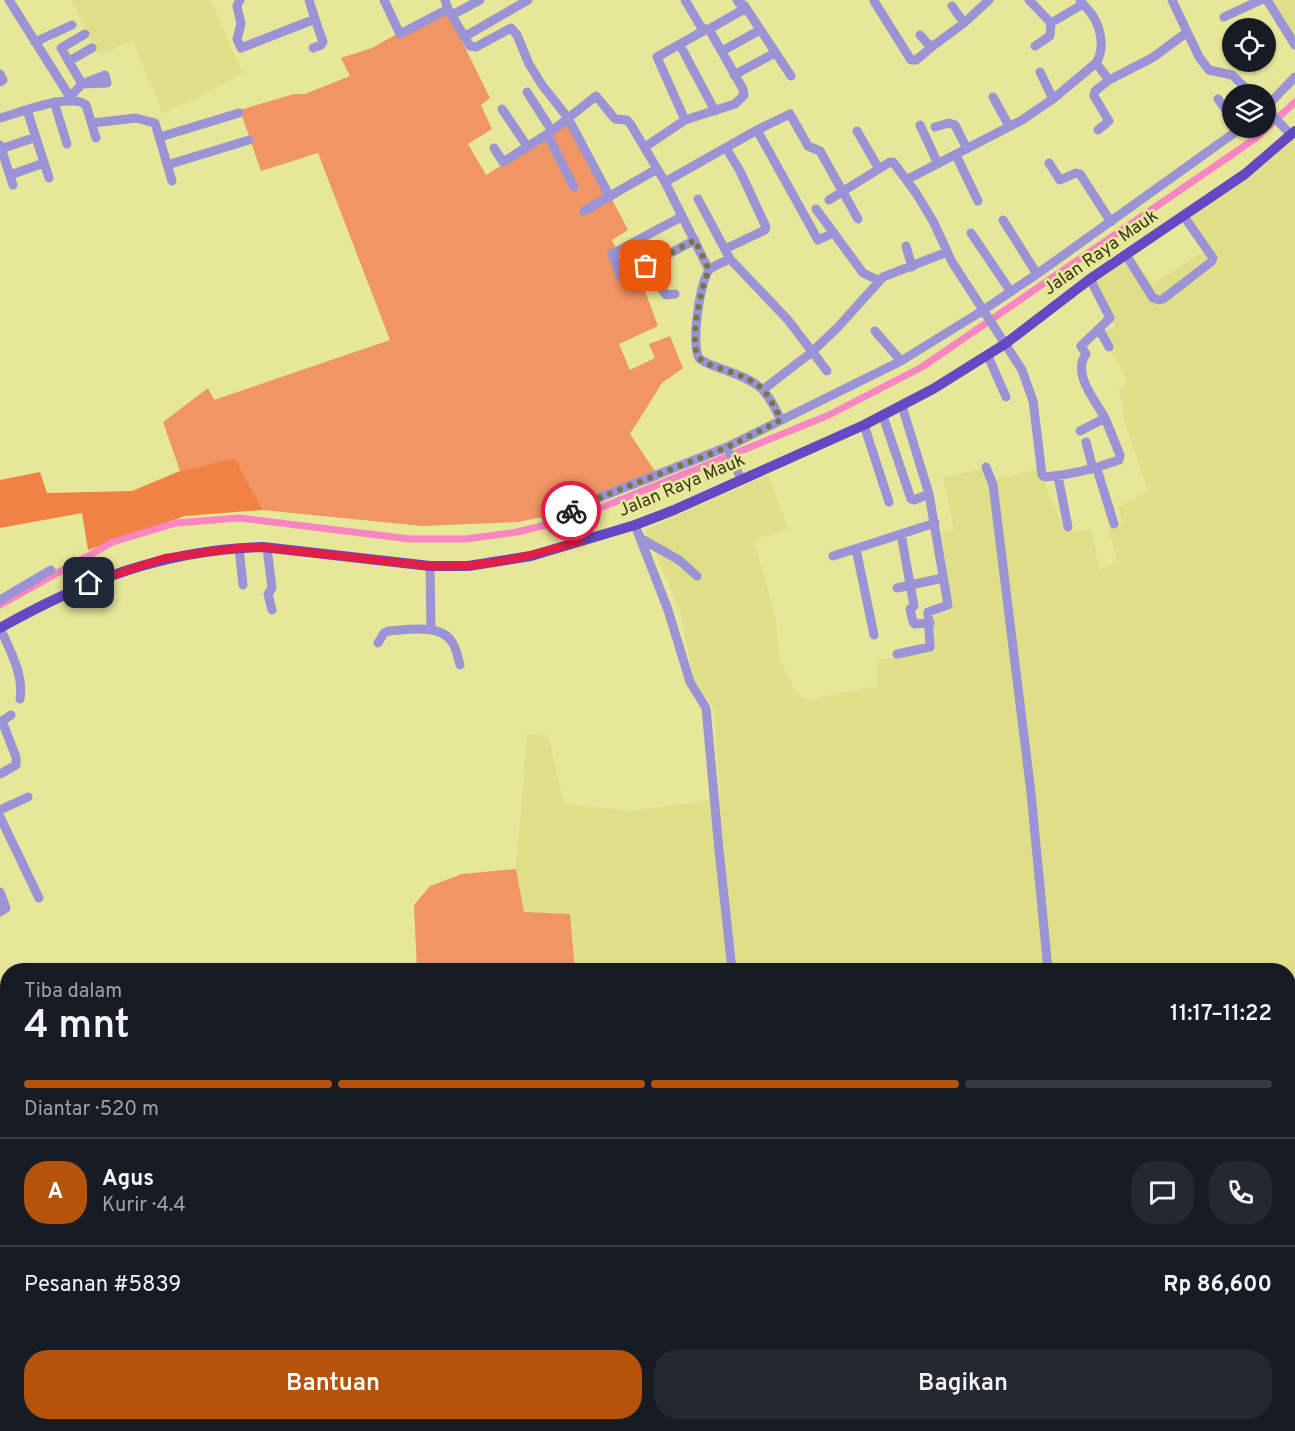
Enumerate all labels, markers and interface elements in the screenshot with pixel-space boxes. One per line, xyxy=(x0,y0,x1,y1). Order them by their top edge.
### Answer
map controls xyxy=(1222,18,1276,138)
button: locate xyxy=(1222,18,1276,72)
button: layers xyxy=(1222,84,1276,138)
street label: Jalan Raya Mauk xyxy=(1039,205,1163,301)
pin xyxy=(620,240,671,291)
icon: bag xyxy=(629,249,662,282)
street label: Jalan Raya Mauk xyxy=(615,449,749,523)
courier xyxy=(541,481,601,541)
icon: bike xyxy=(555,495,588,528)
pin xyxy=(63,557,114,608)
icon: home xyxy=(72,566,105,599)
text: Tiba dalam xyxy=(24,979,122,1005)
text: 11:17–11:22 xyxy=(1170,1001,1272,1028)
text: 4 mnt xyxy=(24,1003,130,1052)
text: Diantar · 520 m xyxy=(24,1097,159,1123)
button: chat xyxy=(1131,1161,1194,1224)
button: phone xyxy=(1209,1161,1272,1224)
text: Agus xyxy=(102,1166,154,1193)
text: A xyxy=(48,1179,63,1206)
text: Kurir · 4.4 xyxy=(102,1193,186,1219)
text: Pesanan #5839 xyxy=(24,1272,181,1299)
text: Rp 86,600 xyxy=(1163,1272,1272,1299)
button: Bantuan xyxy=(24,1350,642,1419)
button: Bagikan xyxy=(654,1350,1272,1419)

